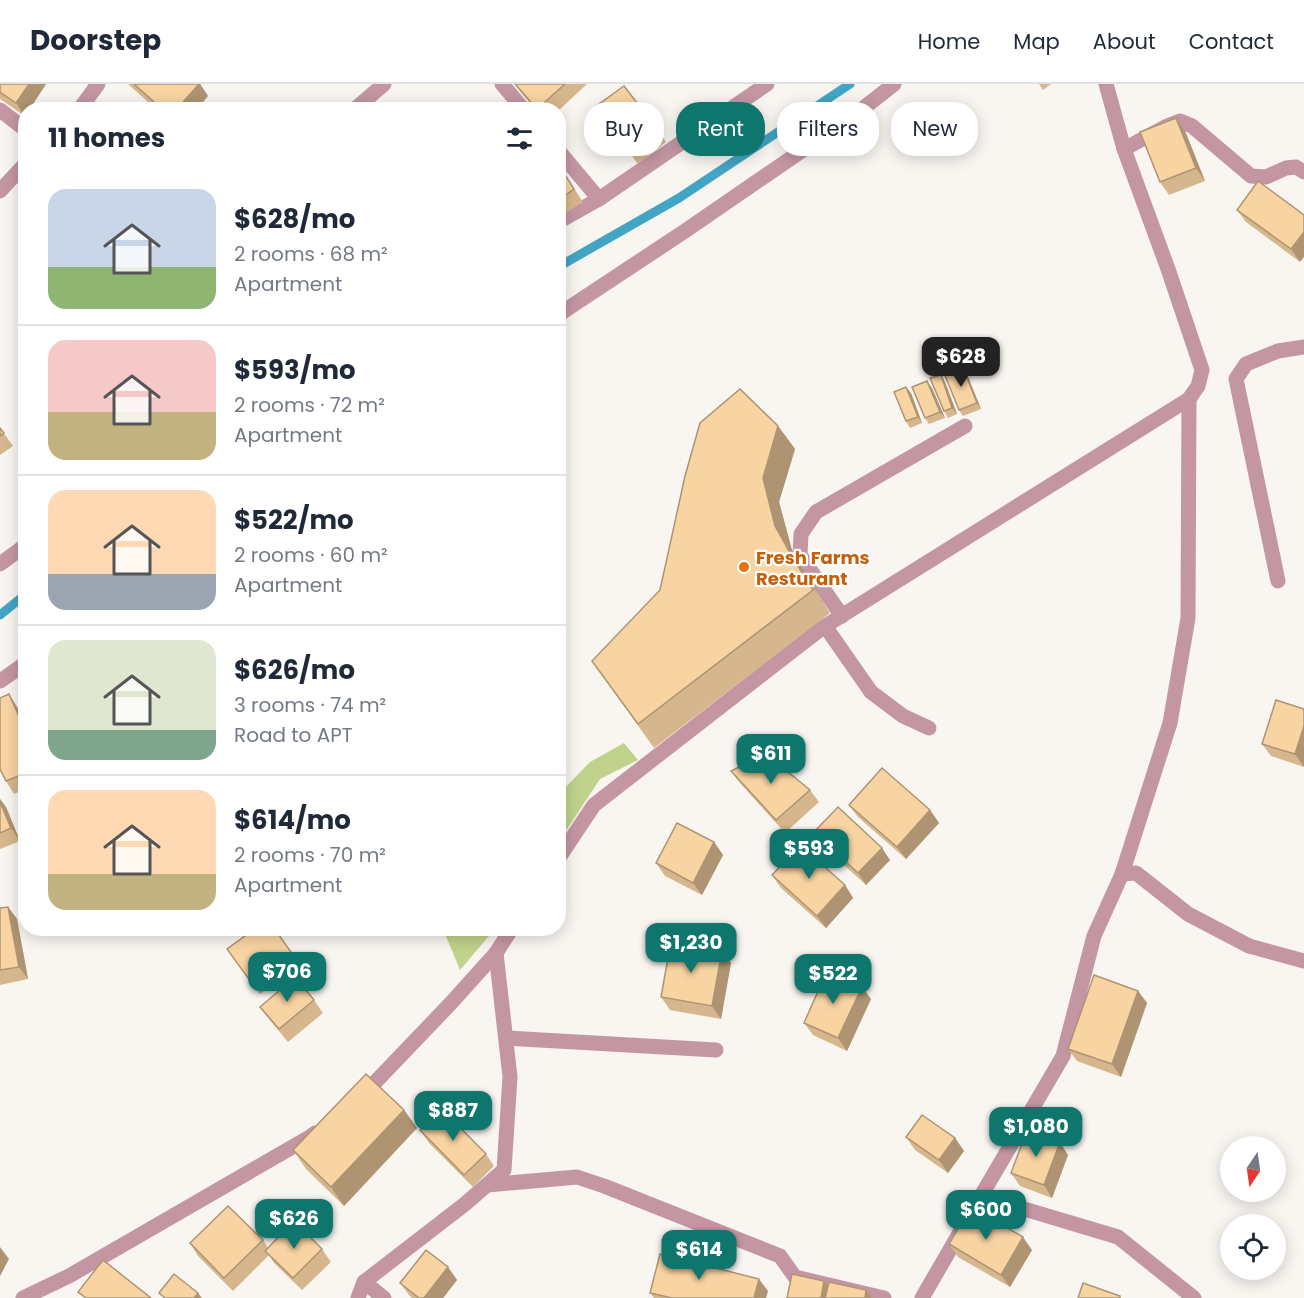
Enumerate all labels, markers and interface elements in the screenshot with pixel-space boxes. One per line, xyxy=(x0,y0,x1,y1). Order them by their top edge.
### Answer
text: Doorstep xyxy=(30,21,161,60)
text: Home xyxy=(918,27,980,56)
text: Map xyxy=(1013,27,1060,56)
text: About xyxy=(1093,27,1156,56)
text: Contact xyxy=(1189,27,1274,56)
chip: Buy xyxy=(584,102,664,156)
chip: Rent xyxy=(676,102,765,156)
chip: Filters xyxy=(777,102,879,156)
chip: New xyxy=(891,102,978,156)
text: 11 homes xyxy=(48,120,165,156)
icon: filters xyxy=(503,122,536,155)
text: $628/mo xyxy=(234,201,355,237)
icon: home xyxy=(96,213,168,285)
text: 2 rooms · 68 m² xyxy=(234,240,388,268)
text: Apartment xyxy=(234,270,342,298)
pin: $628 xyxy=(925,337,997,388)
text: $628 xyxy=(936,342,986,370)
text: $593/mo xyxy=(234,352,356,388)
icon: home xyxy=(96,364,168,436)
text: 2 rooms · 72 m² xyxy=(234,391,385,419)
text: Apartment xyxy=(234,421,342,449)
text: $522/mo xyxy=(234,502,354,538)
icon: home xyxy=(96,514,168,586)
text: 2 rooms · 60 m² xyxy=(234,541,388,569)
place label: Fresh Farms Resturant xyxy=(756,545,870,591)
marker: Fresh Farms Resturant xyxy=(737,560,751,574)
text: Apartment xyxy=(234,571,342,599)
text: $626/mo xyxy=(234,652,355,688)
icon: home xyxy=(96,664,168,736)
text: 3 rooms · 74 m² xyxy=(234,691,386,719)
text: Road to APT xyxy=(234,721,353,749)
pin: $611 xyxy=(735,734,807,785)
text: $611 xyxy=(751,739,791,767)
text: $614/mo xyxy=(234,802,351,838)
icon: home xyxy=(96,814,168,886)
pin: $593 xyxy=(773,829,845,880)
text: $593 xyxy=(784,834,834,862)
text: 2 rooms · 70 m² xyxy=(234,841,386,869)
text: Apartment xyxy=(234,871,342,899)
pin: $1,230 xyxy=(642,923,740,974)
text: $1,230 xyxy=(660,928,722,956)
pin: $706 xyxy=(251,952,323,1003)
pin: $522 xyxy=(797,954,869,1005)
text: $706 xyxy=(262,957,312,985)
text: $522 xyxy=(809,959,858,987)
pin: $887 xyxy=(417,1091,489,1142)
text: $887 xyxy=(428,1096,478,1124)
pin: $1,080 xyxy=(987,1107,1085,1158)
text: $1,080 xyxy=(1003,1112,1069,1140)
north arrow xyxy=(1220,1136,1286,1202)
map controls xyxy=(1220,1136,1286,1280)
pin: $600 xyxy=(950,1190,1022,1241)
text: $600 xyxy=(960,1195,1012,1223)
pin: $626 xyxy=(258,1199,330,1250)
text: $626 xyxy=(269,1204,319,1232)
button: locate xyxy=(1220,1214,1286,1280)
pin: $614 xyxy=(663,1230,735,1281)
text: $614 xyxy=(676,1235,722,1263)

